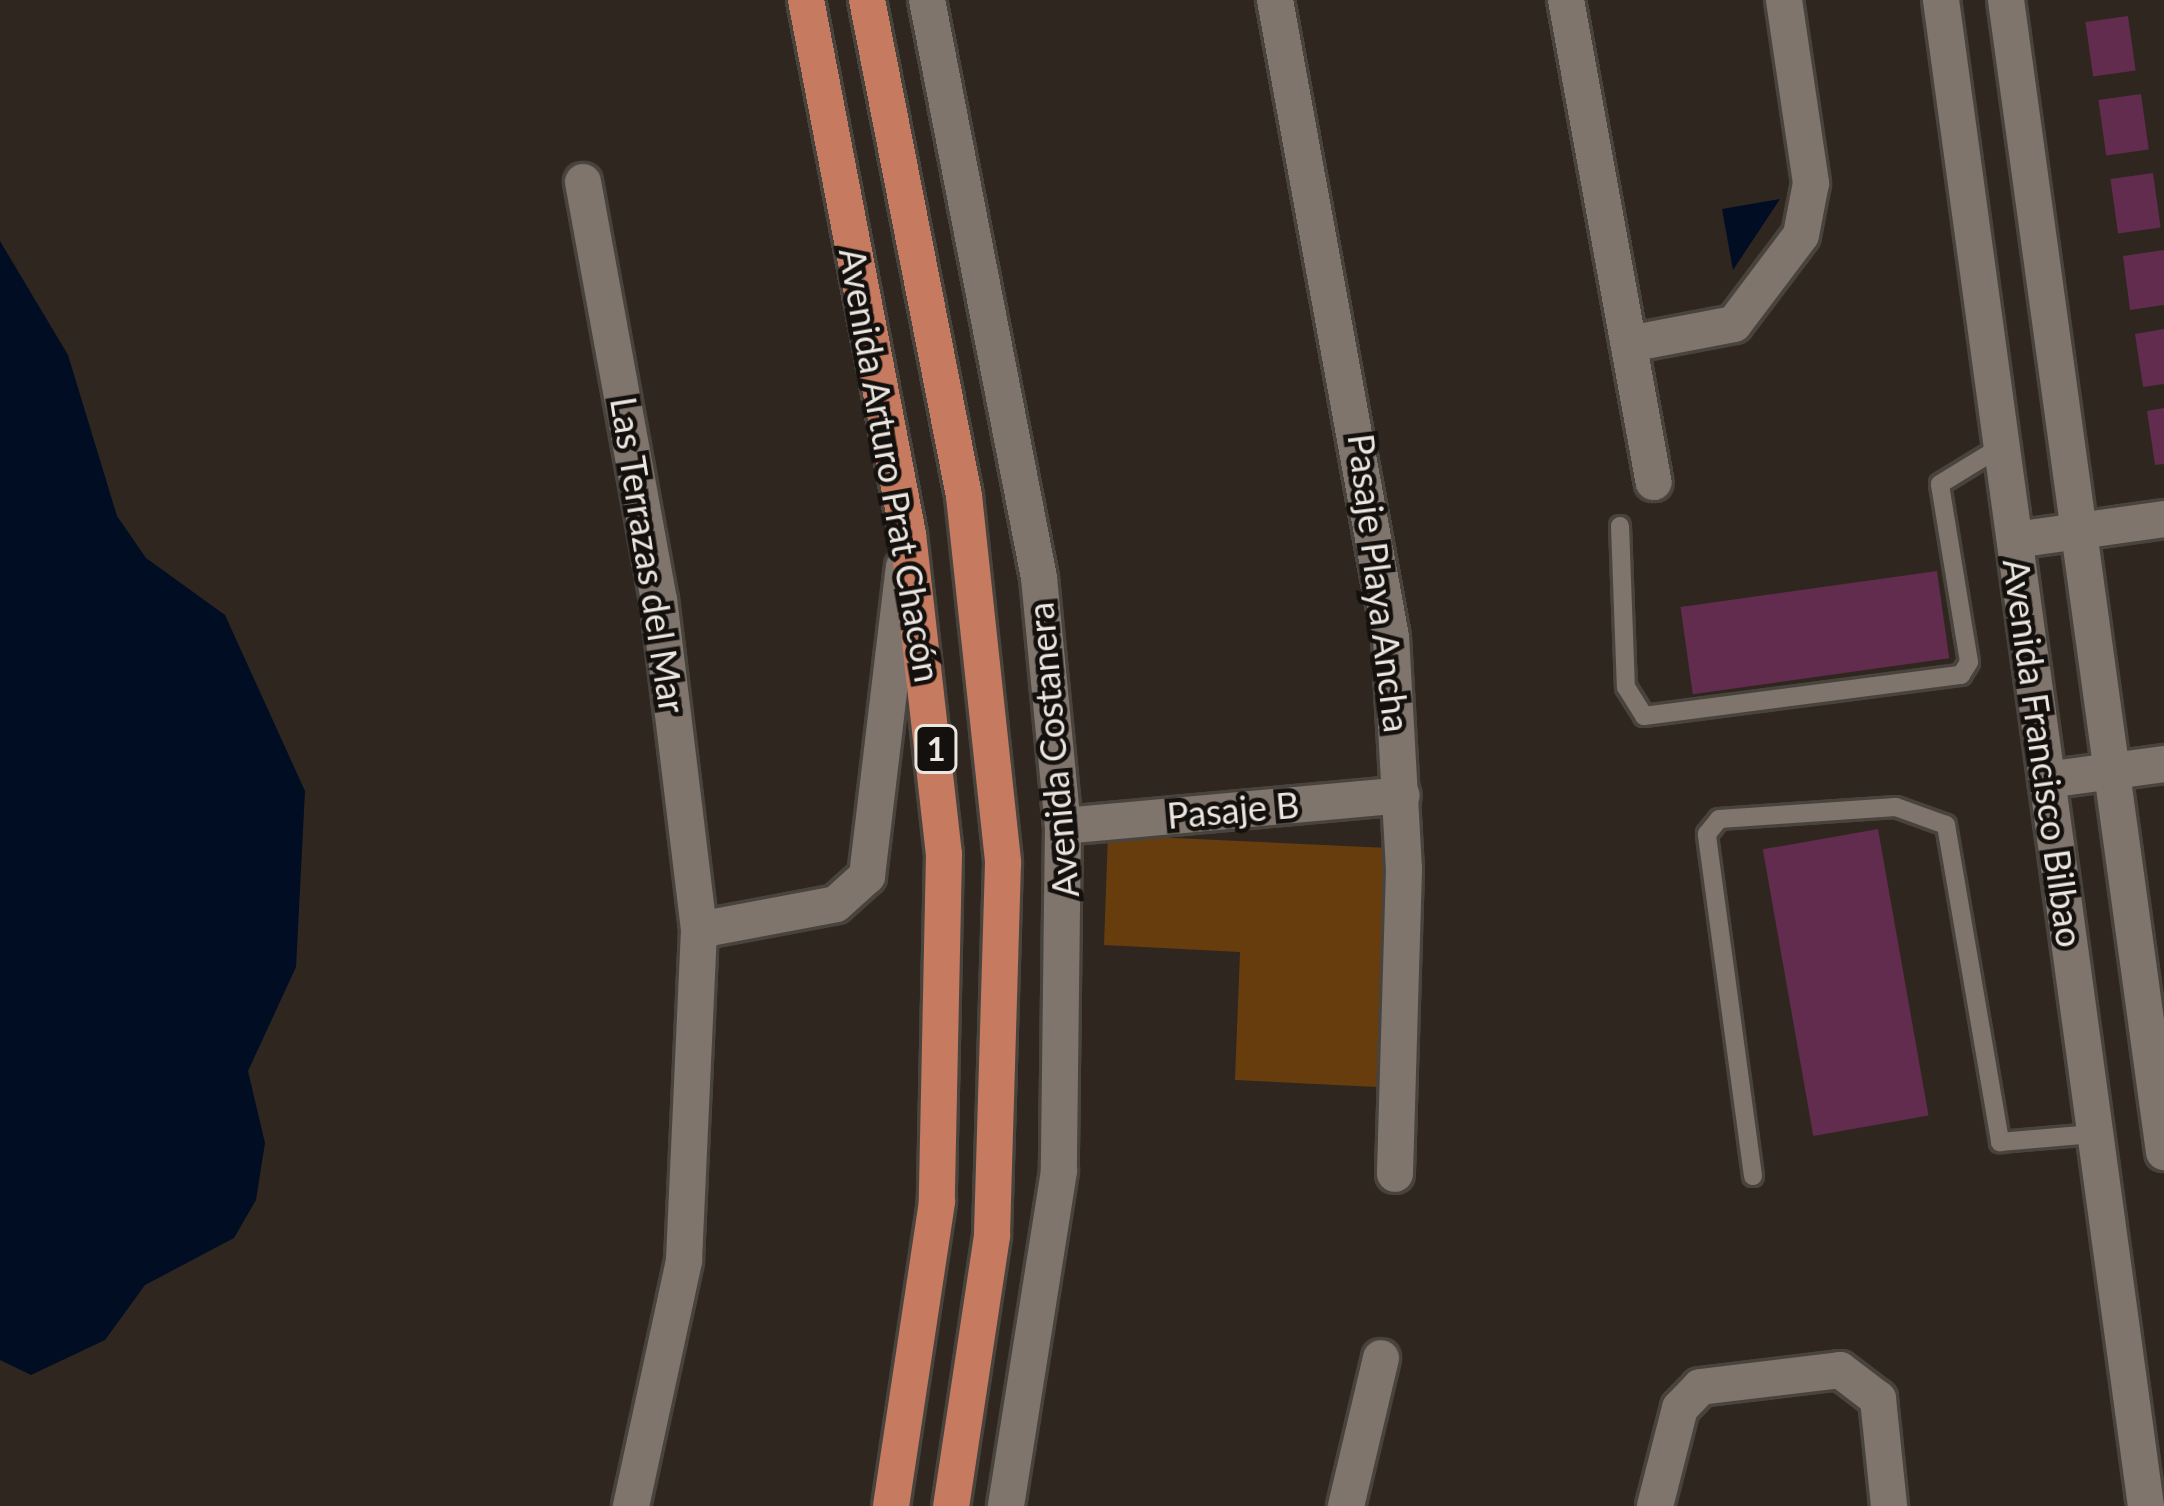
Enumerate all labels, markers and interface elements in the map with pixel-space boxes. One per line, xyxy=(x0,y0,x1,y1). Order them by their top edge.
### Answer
street label: Avenida Arturo Prat Chacón xyxy=(830,244,950,686)
street label: Las Terrazas del Mar xyxy=(602,393,694,717)
street label: Pasaje Playa Ancha xyxy=(1339,431,1419,735)
street label: Avenida Francisco Bilbao xyxy=(1994,556,2092,950)
street label: Avenida Costanera xyxy=(1019,601,1087,899)
road number: 1 xyxy=(912,722,960,776)
street label: Pasaje B xyxy=(1165,783,1301,837)

